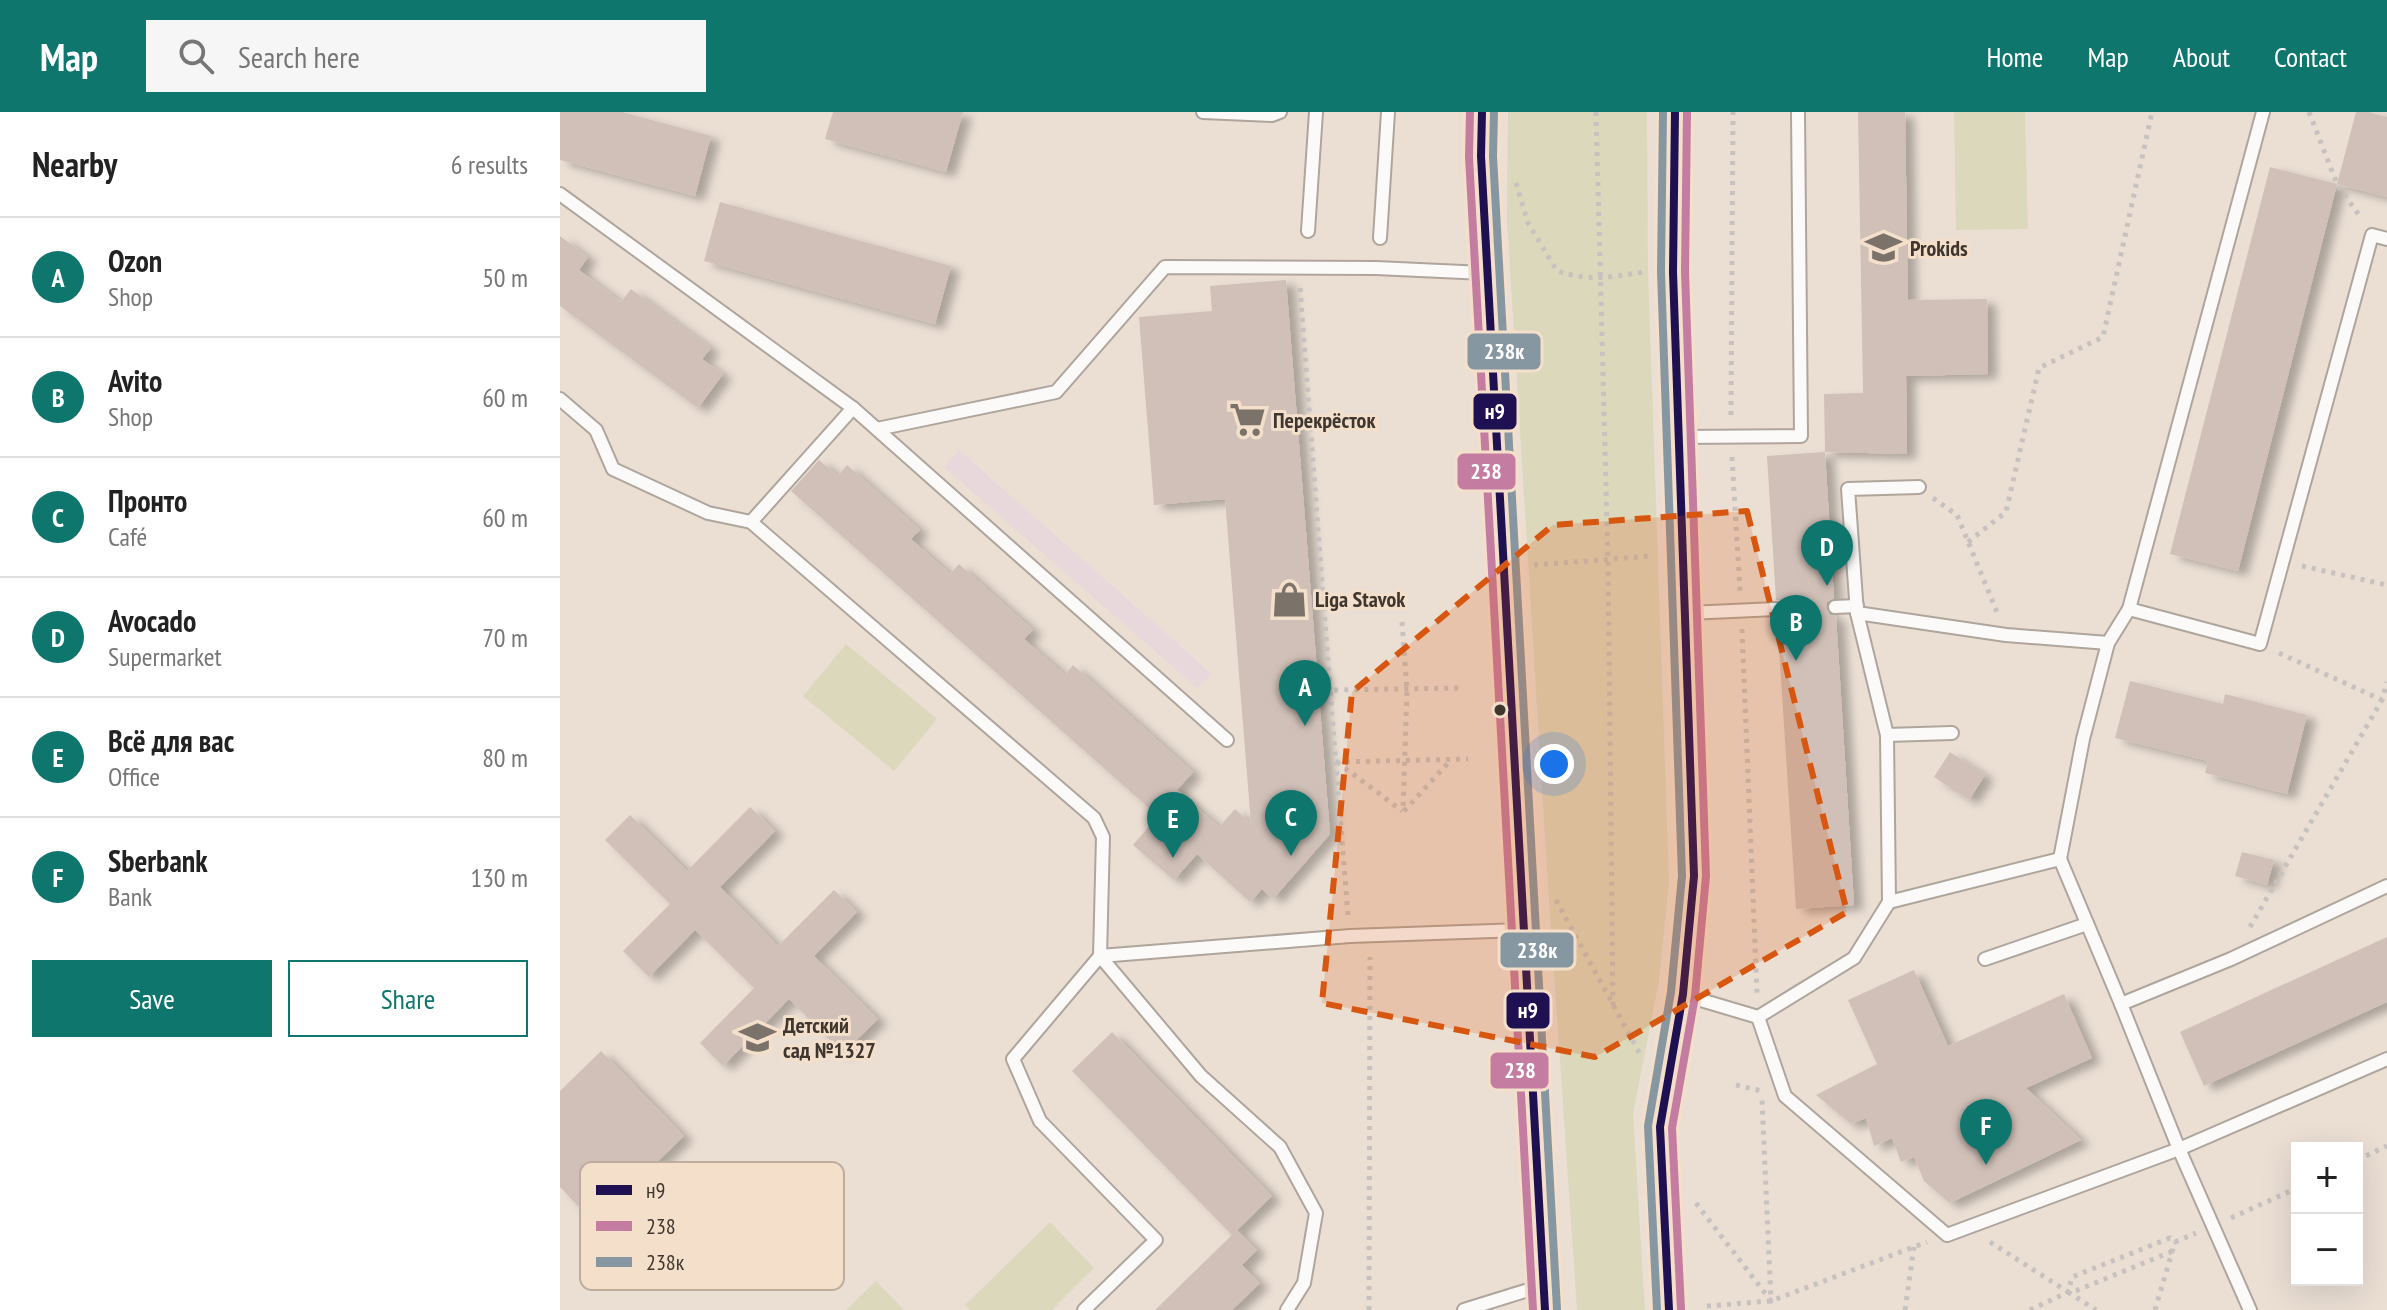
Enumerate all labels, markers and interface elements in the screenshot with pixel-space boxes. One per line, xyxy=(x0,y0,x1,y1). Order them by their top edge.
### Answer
search box xyxy=(146,20,706,92)
text: Map xyxy=(40,32,98,81)
icon: search xyxy=(174,34,218,78)
text: Search here xyxy=(238,37,360,76)
text: Home xyxy=(1987,38,2043,75)
text: Map xyxy=(2087,38,2129,75)
text: About xyxy=(2173,38,2230,75)
text: Contact xyxy=(2274,38,2347,75)
text: Nearby xyxy=(32,142,117,186)
text: 6 results xyxy=(451,148,528,181)
school or university icon: Prokids xyxy=(1865,229,1903,267)
place label: Prokids xyxy=(1910,234,1968,262)
text: Ozon xyxy=(108,241,162,280)
text: A xyxy=(51,261,65,294)
text: 50 m xyxy=(482,261,528,294)
text: Shop xyxy=(108,280,153,313)
line badge: 238к xyxy=(1466,332,1542,371)
text: 238к xyxy=(1484,337,1525,365)
text: Avito xyxy=(108,361,162,400)
text: B xyxy=(52,381,64,414)
text: 60 m xyxy=(482,381,528,414)
line badge: н9 xyxy=(1472,392,1518,431)
text: н9 xyxy=(1485,397,1505,425)
text: Shop xyxy=(108,400,153,433)
supermarket icon: Перекрёсток xyxy=(1228,401,1266,439)
place label: Перекрёсток xyxy=(1273,406,1376,434)
line badge: 238 xyxy=(1456,452,1517,491)
text: 238 xyxy=(1470,457,1502,485)
text: Пронто xyxy=(108,481,187,520)
text: C xyxy=(52,501,64,534)
text: 60 m xyxy=(482,501,528,534)
text: Café xyxy=(108,520,147,553)
pin: D xyxy=(1801,520,1853,586)
shop icon: Liga Stavok xyxy=(1270,580,1308,618)
place label: Liga Stavok xyxy=(1315,585,1406,613)
pin: B xyxy=(1770,595,1822,661)
text: Avocado xyxy=(108,601,196,640)
text: D xyxy=(51,621,65,654)
text: 70 m xyxy=(482,621,528,654)
text: Supermarket xyxy=(108,640,222,673)
pin: A xyxy=(1279,660,1331,726)
unlabelled marker xyxy=(1492,702,1508,718)
text: Всё для вас xyxy=(108,721,234,760)
text: E xyxy=(52,741,64,774)
text: 80 m xyxy=(482,741,528,774)
your location xyxy=(1534,744,1574,784)
text: Office xyxy=(108,760,160,793)
pin: C xyxy=(1265,790,1317,856)
pin: E xyxy=(1147,792,1199,858)
text: Sberbank xyxy=(108,841,208,880)
text: F xyxy=(53,861,63,894)
text: 130 m xyxy=(470,861,528,894)
text: Bank xyxy=(108,880,152,913)
line badge: 238к xyxy=(1499,931,1575,969)
text: 238к xyxy=(1517,936,1558,964)
button: Save xyxy=(32,960,272,1037)
button: Share xyxy=(288,960,528,1037)
line badge: н9 xyxy=(1505,991,1551,1030)
text: н9 xyxy=(1518,996,1538,1024)
place label: Детский сад №1327 xyxy=(783,1011,876,1064)
school or university icon: Детский сад №1327 xyxy=(738,1019,776,1057)
line badge: 238 xyxy=(1489,1051,1550,1090)
text: 238 xyxy=(1504,1056,1536,1084)
pin: F xyxy=(1960,1099,2012,1165)
map controls xyxy=(2291,1142,2363,1286)
button: + xyxy=(2291,1142,2363,1214)
legend xyxy=(580,1162,844,1290)
text: н9 xyxy=(646,1176,665,1204)
text: 238 xyxy=(646,1212,676,1240)
button: − xyxy=(2291,1214,2363,1286)
text: 238к xyxy=(646,1248,685,1276)

